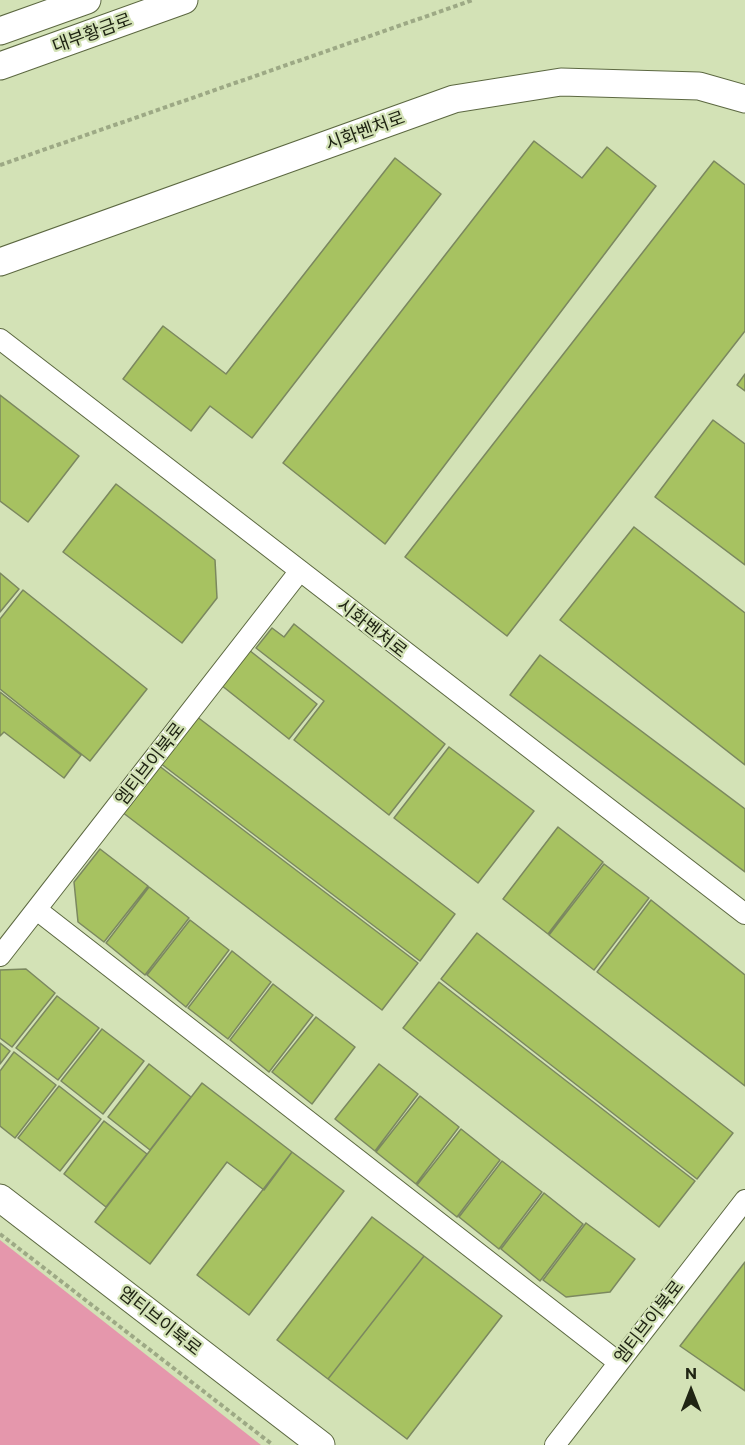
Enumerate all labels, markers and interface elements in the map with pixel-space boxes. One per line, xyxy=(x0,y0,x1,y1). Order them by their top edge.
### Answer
street label: 대부황금로 xyxy=(49,9,135,57)
street label: 시화벤처로 xyxy=(322,107,408,155)
street label: 시화벤처로 xyxy=(333,594,411,662)
street label: 엠티브이북로 xyxy=(111,718,189,810)
street label: 엠티브이북로 xyxy=(610,1276,688,1368)
street label: 엠티브이북로 xyxy=(114,1282,206,1360)
north arrow xyxy=(661,1361,721,1421)
text: N xyxy=(685,1363,697,1382)

